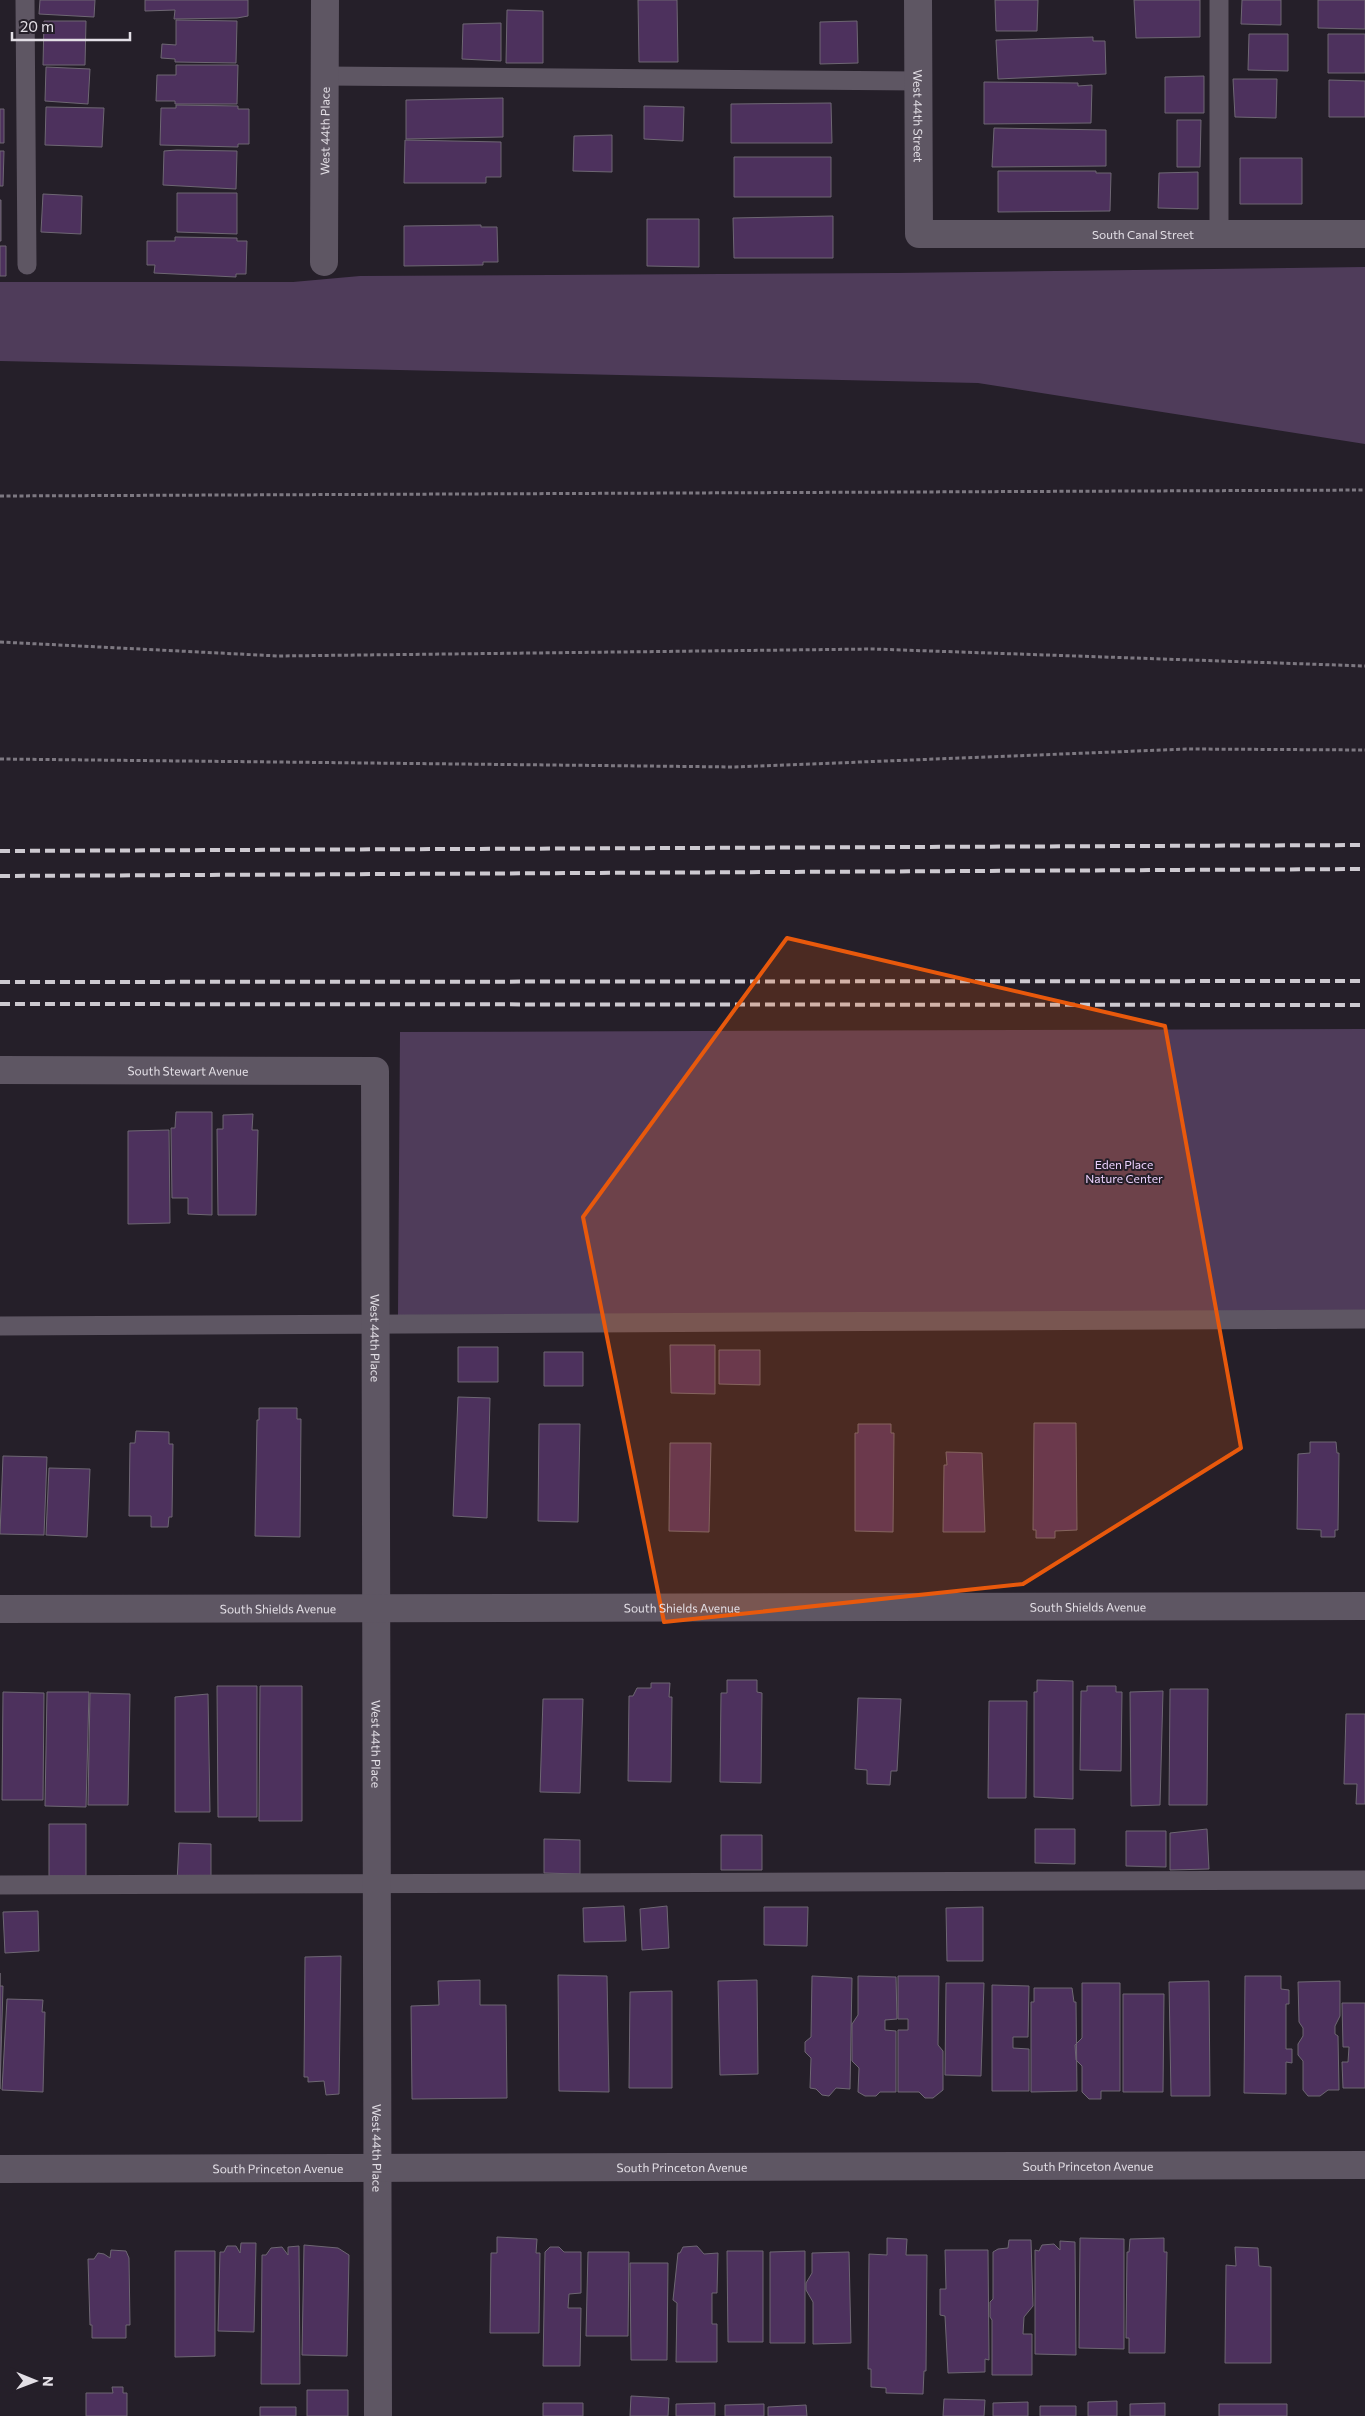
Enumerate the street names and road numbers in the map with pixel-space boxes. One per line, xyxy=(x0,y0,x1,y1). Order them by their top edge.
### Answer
street label: West 44th Street xyxy=(911,70,926,163)
street label: West 44th Place xyxy=(317,87,332,175)
street label: South Canal Street xyxy=(1092,227,1194,241)
street label: South Stewart Avenue xyxy=(128,1063,248,1078)
street label: West 44th Place xyxy=(368,1294,383,1382)
street label: South Shields Avenue xyxy=(1030,1599,1146,1614)
street label: South Shields Avenue xyxy=(624,1600,740,1615)
street label: South Shields Avenue xyxy=(220,1601,336,1616)
street label: West 44th Place xyxy=(369,1700,384,1788)
street label: West 44th Place xyxy=(370,2104,385,2192)
street label: South Princeton Avenue xyxy=(1023,2159,1153,2173)
street label: South Princeton Avenue xyxy=(617,2160,747,2174)
street label: South Princeton Avenue xyxy=(213,2161,343,2175)

